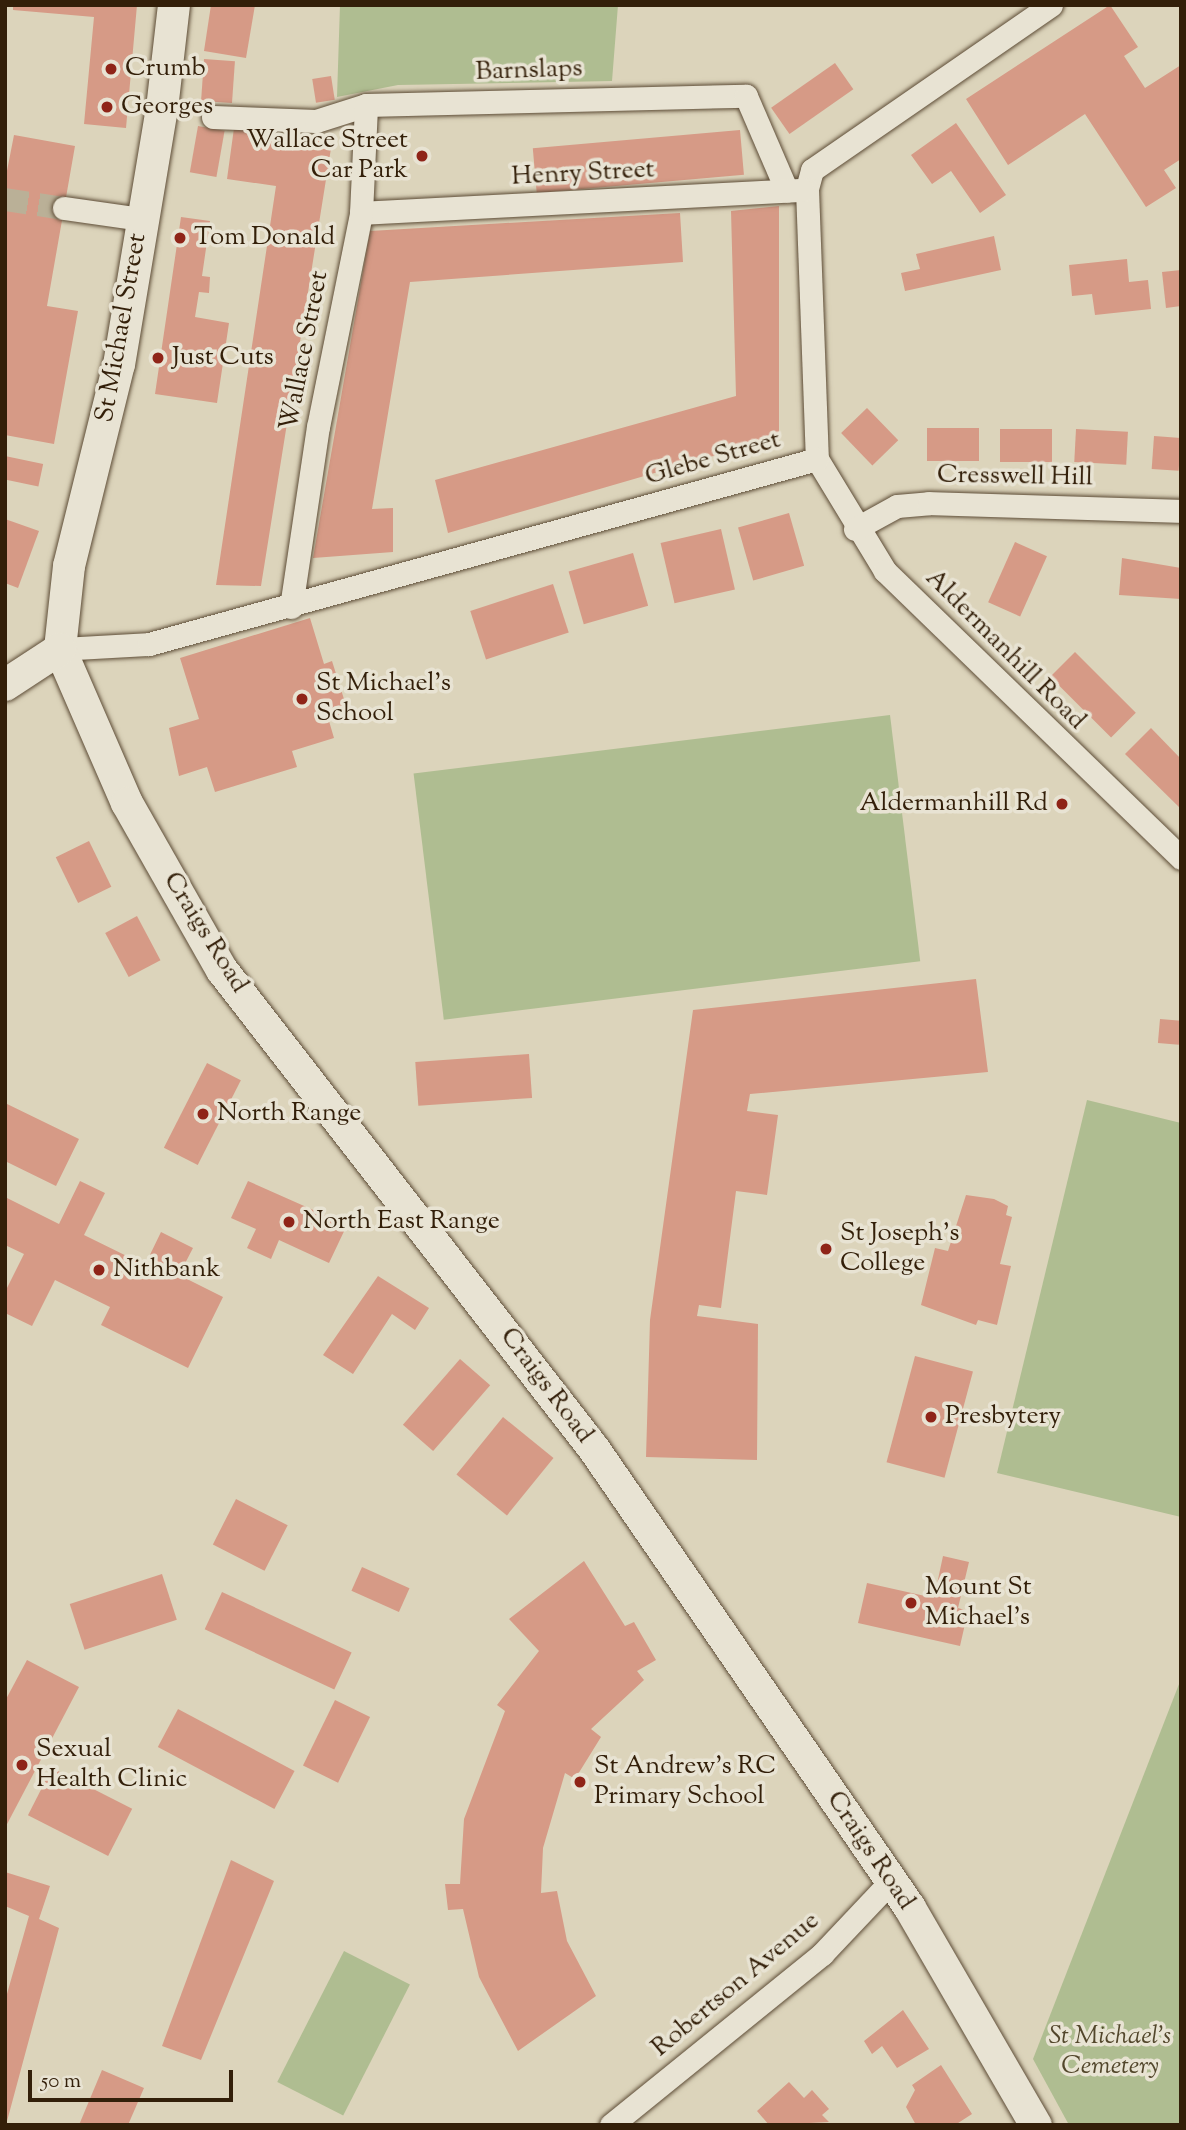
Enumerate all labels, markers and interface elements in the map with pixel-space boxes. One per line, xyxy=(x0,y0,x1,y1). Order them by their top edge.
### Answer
place label: Crumb xyxy=(125,53,206,85)
street label: Barnslaps xyxy=(475,54,583,88)
marker: Crumb xyxy=(103,61,119,77)
place label: Georges xyxy=(121,91,213,123)
marker: Georges xyxy=(99,99,115,115)
place label: Wallace Street Car Park xyxy=(246,125,408,186)
marker: Wallace Street Car Park xyxy=(414,148,430,164)
street label: Henry Street xyxy=(511,155,655,193)
place label: Tom Donald xyxy=(194,222,335,254)
marker: Tom Donald xyxy=(172,230,188,246)
street label: St Michael Street xyxy=(90,231,154,425)
street label: Wallace Street xyxy=(274,269,336,433)
place label: Just Cuts xyxy=(172,342,274,374)
marker: Just Cuts xyxy=(150,350,166,366)
street label: Glebe Street xyxy=(642,425,784,493)
street label: Cresswell Hill xyxy=(937,460,1093,494)
street label: Aldermanhill Road xyxy=(918,563,1092,737)
place label: St Michael's School xyxy=(316,668,451,730)
marker: St Michael's School xyxy=(294,691,310,707)
place label: Aldermanhill Rd xyxy=(859,788,1048,820)
marker: Aldermanhill Rd xyxy=(1054,796,1070,812)
street label: Craigs Road xyxy=(156,867,254,999)
place label: North Range xyxy=(217,1098,361,1130)
marker: North Range xyxy=(195,1106,211,1122)
place label: North East Range xyxy=(303,1206,500,1238)
marker: North East Range xyxy=(281,1214,297,1230)
place label: St Joseph's College xyxy=(840,1218,959,1280)
marker: St Joseph's College xyxy=(818,1241,834,1257)
place label: Nithbank xyxy=(113,1254,221,1286)
marker: Nithbank xyxy=(91,1262,107,1278)
street label: Craigs Road xyxy=(492,1322,600,1450)
place label: Presbytery xyxy=(945,1401,1061,1433)
marker: Presbytery xyxy=(923,1409,939,1425)
place label: Mount St Michael's xyxy=(925,1572,1032,1634)
marker: Mount St Michael's xyxy=(903,1595,919,1611)
place label: Sexual Health Clinic xyxy=(36,1734,187,1796)
place label: St Andrew's RC Primary School xyxy=(594,1751,776,1812)
marker: Sexual Health Clinic xyxy=(14,1757,30,1773)
marker: St Andrew's RC Primary School xyxy=(572,1774,588,1790)
street label: Craigs Road xyxy=(819,1786,921,1916)
street label: Robertson Avenue xyxy=(646,1906,826,2064)
park label: St Michael's Cemetery xyxy=(1049,2021,1171,2082)
scale bar xyxy=(32,2056,236,2100)
text: 50 m xyxy=(41,2067,81,2097)

